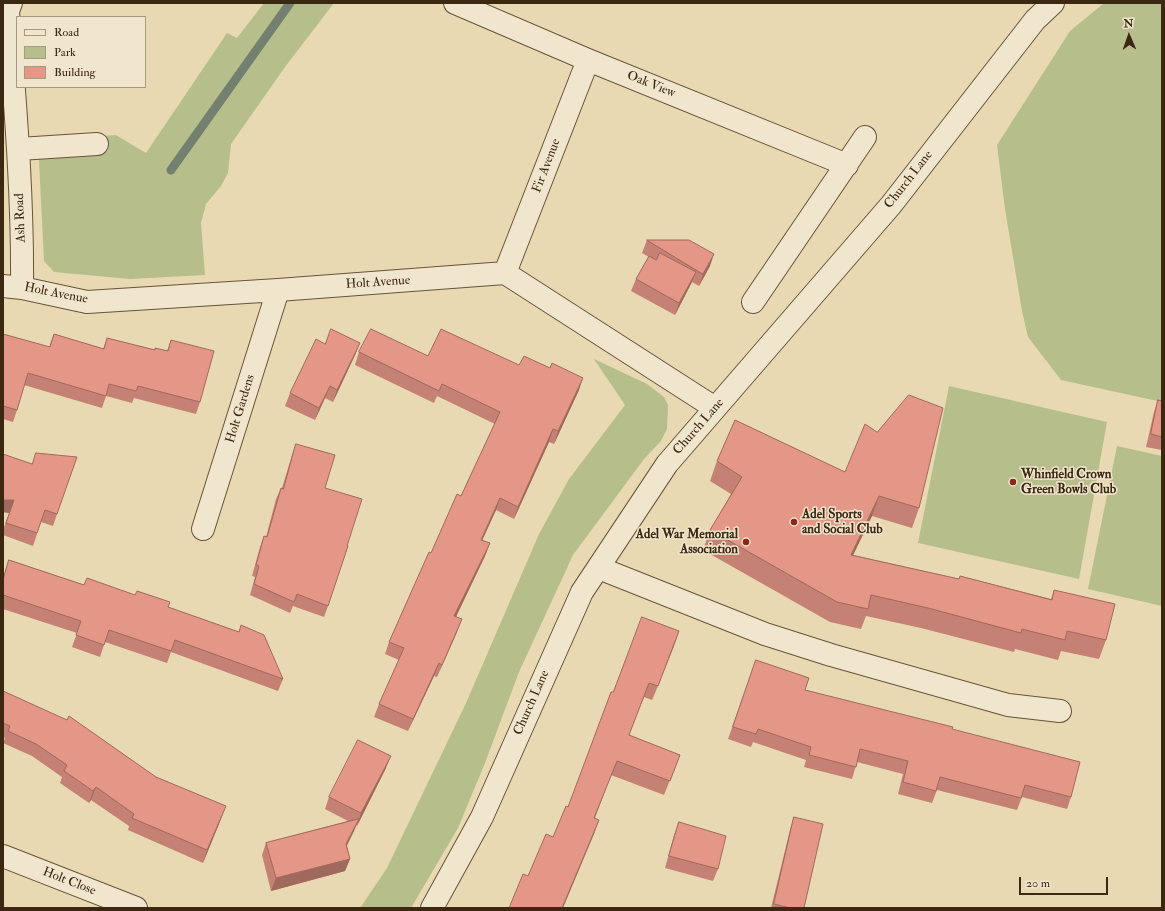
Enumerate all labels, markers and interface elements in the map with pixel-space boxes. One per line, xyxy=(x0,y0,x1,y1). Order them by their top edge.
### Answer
legend xyxy=(16,16,146,88)
north arrow xyxy=(1109,16,1149,56)
text: N xyxy=(1123,17,1134,30)
text: Road xyxy=(54,25,79,40)
text: Park xyxy=(54,45,76,60)
text: Building xyxy=(54,65,95,80)
street label: Oak View xyxy=(624,68,678,102)
street label: Fir Avenue xyxy=(530,137,564,195)
street label: Church Lane xyxy=(881,148,937,212)
street label: Ash Road xyxy=(12,193,30,243)
street label: Holt Avenue xyxy=(345,273,411,293)
street label: Holt Avenue xyxy=(23,280,89,308)
street label: Holt Gardens xyxy=(223,373,259,445)
street label: Church Lane xyxy=(670,396,728,458)
place label: Whinfield Crown Green Bowls Club xyxy=(1021,467,1116,498)
marker: Whinfield Crown Green Bowls Club xyxy=(1008,477,1018,487)
place label: Adel Sports and Social Club xyxy=(802,507,883,538)
marker: Adel Sports and Social Club xyxy=(789,517,799,527)
place label: Adel War Memorial Association xyxy=(636,527,738,558)
marker: Adel War Memorial Association xyxy=(741,537,751,547)
street label: Church Lane xyxy=(511,668,553,738)
street label: Holt Close xyxy=(40,865,98,899)
scale bar xyxy=(1021,869,1110,895)
text: 20 m xyxy=(1026,876,1050,891)

